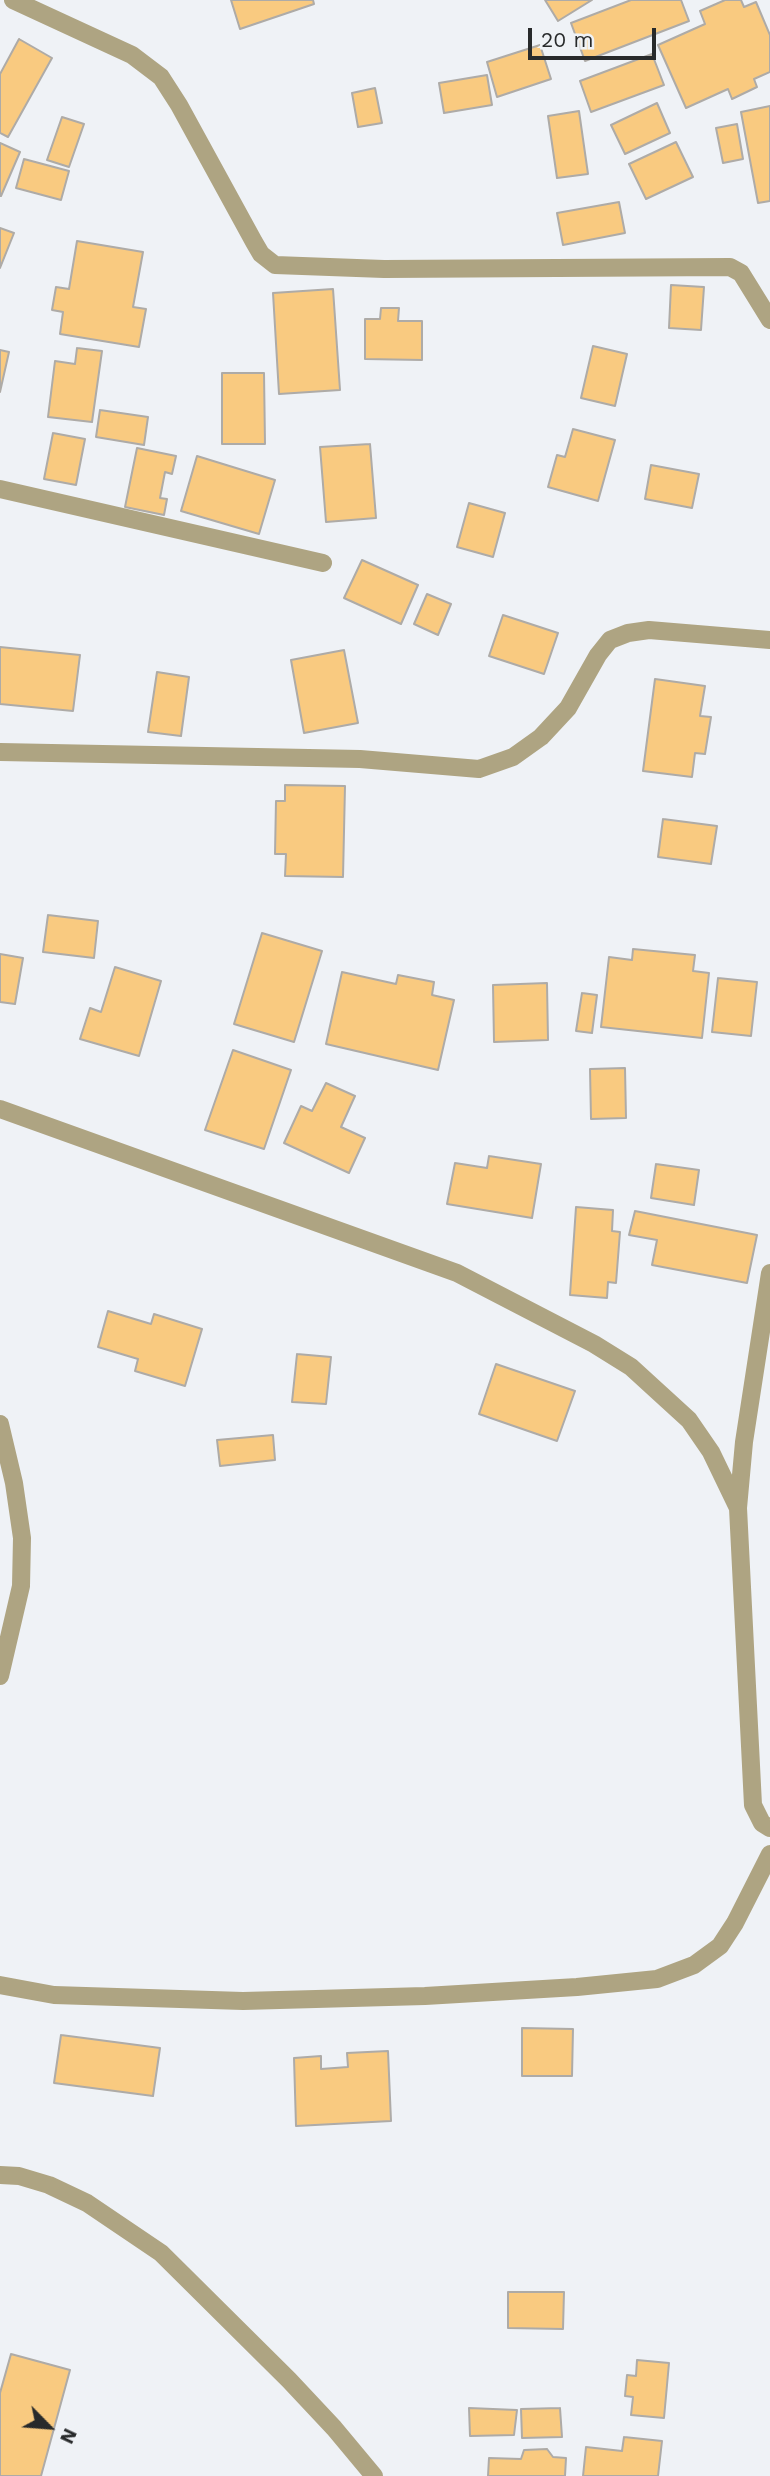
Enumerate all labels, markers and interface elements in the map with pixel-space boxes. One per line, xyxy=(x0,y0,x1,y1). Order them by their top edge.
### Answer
scale bar xyxy=(532,14,660,58)
text: 20 m xyxy=(541,27,593,52)
north arrow xyxy=(14,2392,84,2462)
text: N xyxy=(55,2425,82,2447)

